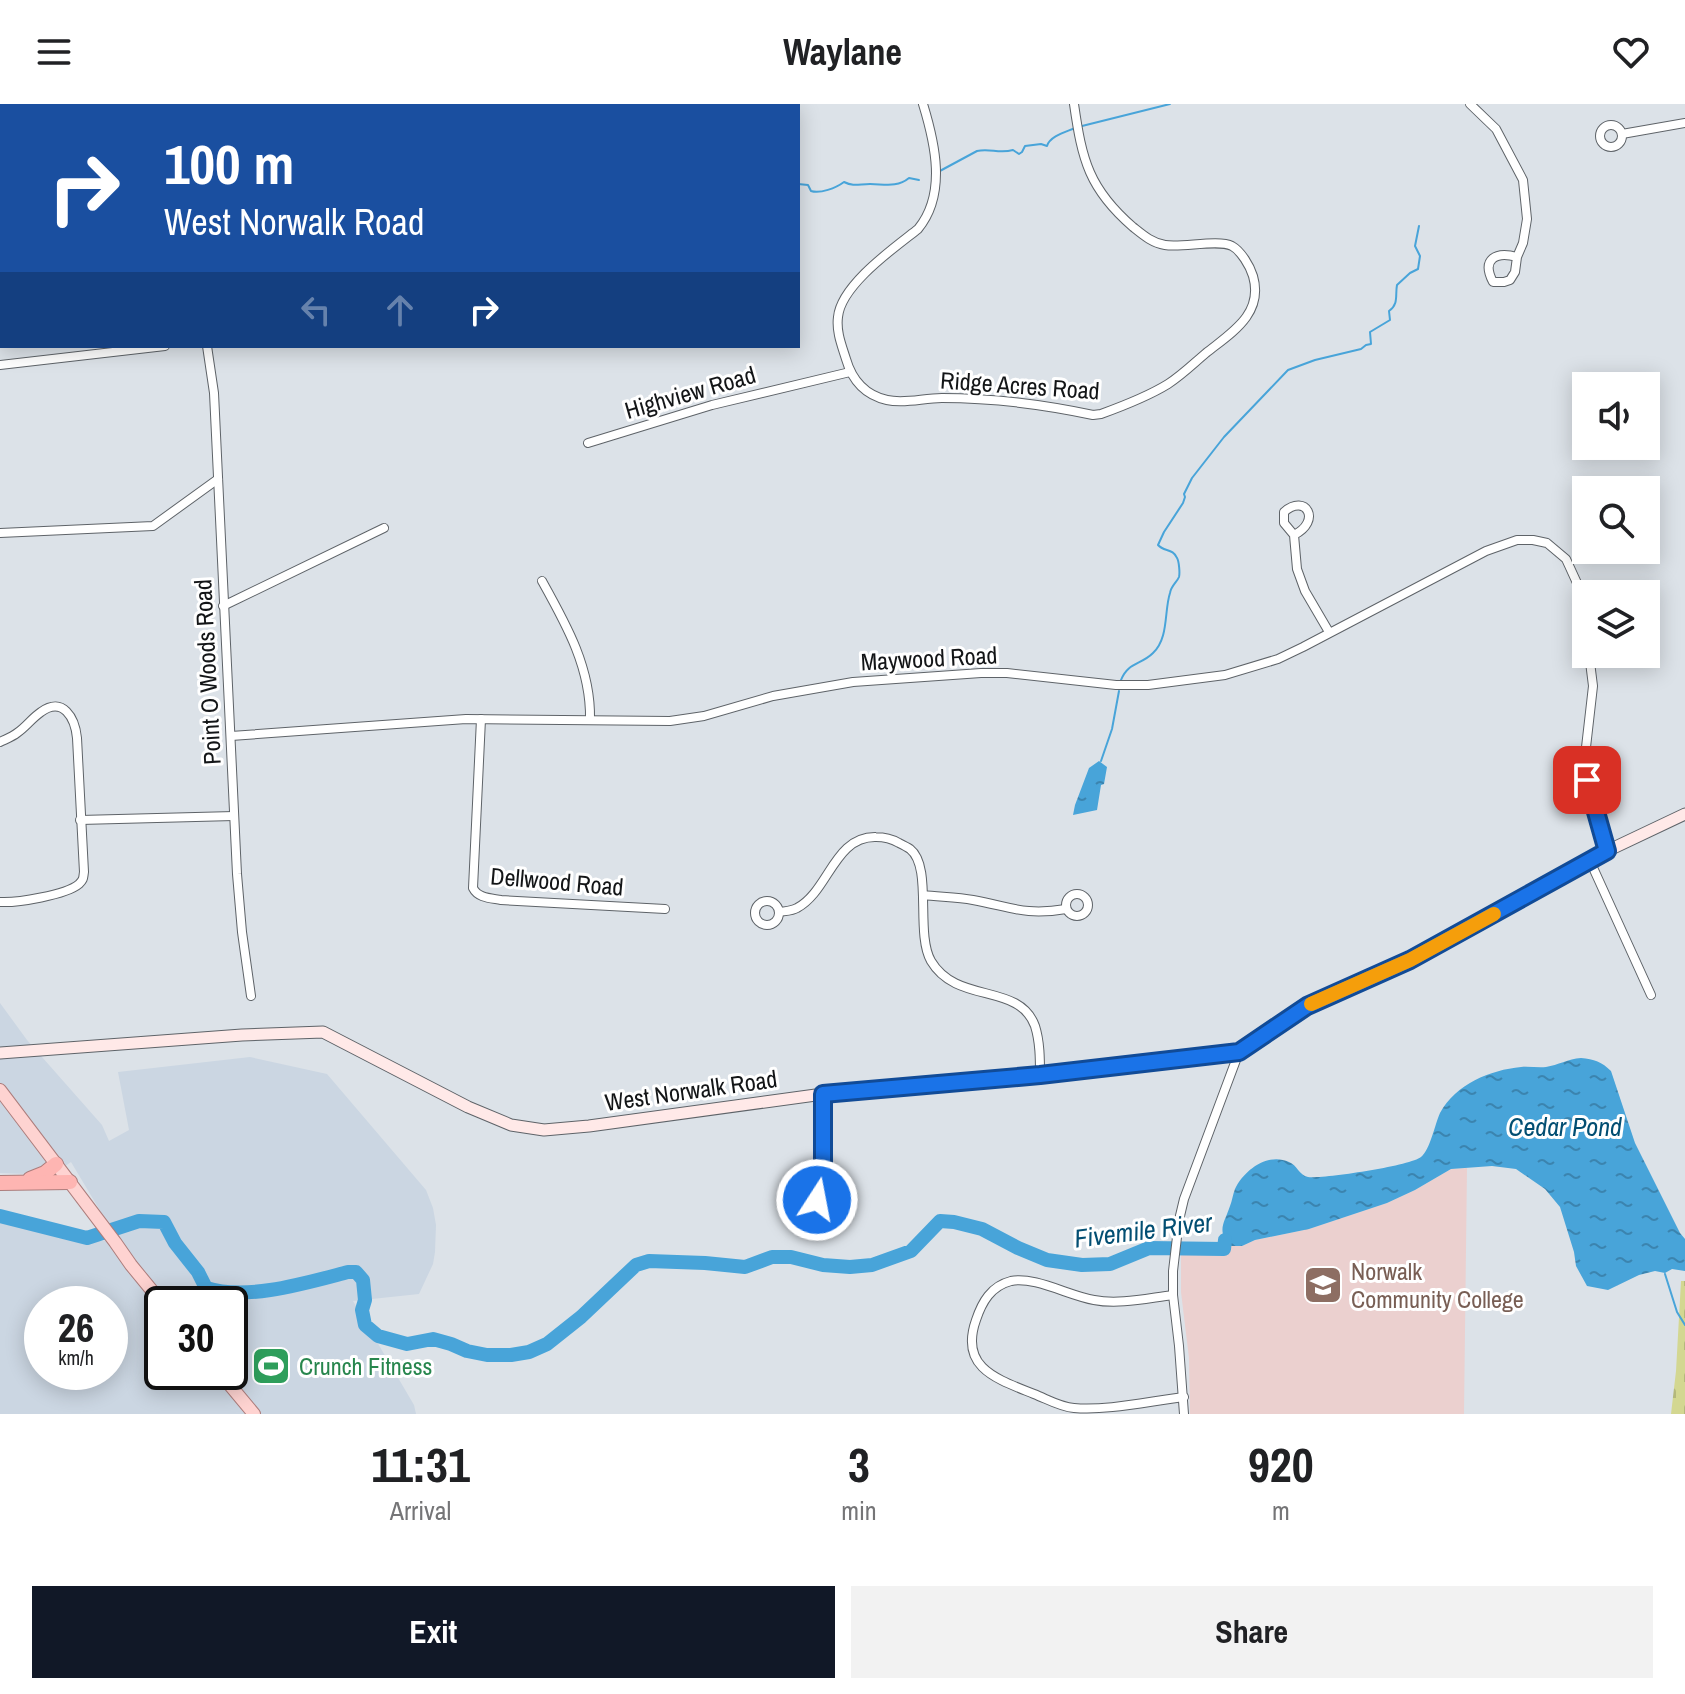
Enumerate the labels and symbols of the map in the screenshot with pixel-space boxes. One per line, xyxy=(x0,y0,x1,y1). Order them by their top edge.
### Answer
street label: Highview Road xyxy=(621,358,759,426)
street label: Ridge Acres Road xyxy=(939,363,1101,407)
street label: Point O Woods Road xyxy=(186,578,228,766)
street label: Maywood Road xyxy=(860,638,998,678)
pin xyxy=(1553,746,1621,814)
street label: Dellwood Road xyxy=(489,859,625,903)
street label: West Norwalk Road xyxy=(603,1062,779,1118)
water label: Cedar Pond xyxy=(1508,1109,1622,1144)
position arrow xyxy=(775,1158,859,1242)
water label: Fivemile River xyxy=(1072,1204,1215,1256)
place label: Norwalk Community College xyxy=(1351,1255,1524,1315)
school or university icon: Norwalk Community College xyxy=(1302,1264,1344,1306)
speed limit sign: 30 xyxy=(144,1286,248,1390)
sports icon: Crunch Fitness xyxy=(250,1345,292,1387)
place label: Crunch Fitness xyxy=(299,1350,432,1382)

